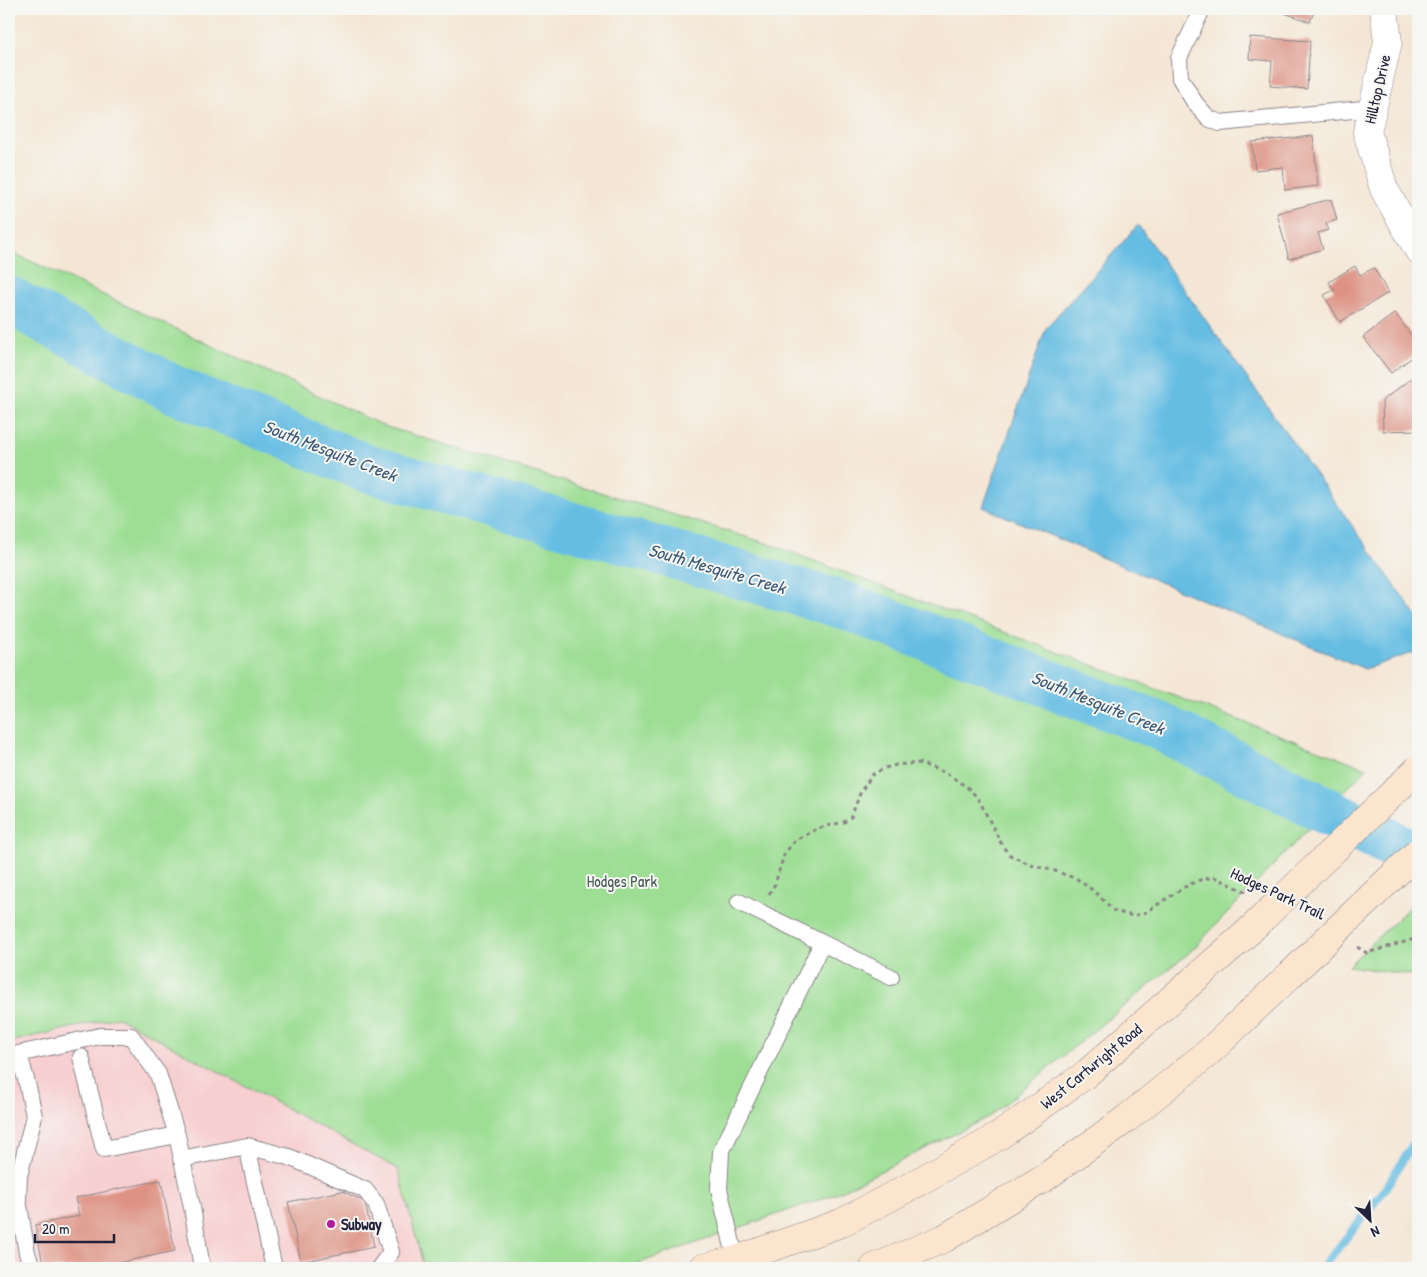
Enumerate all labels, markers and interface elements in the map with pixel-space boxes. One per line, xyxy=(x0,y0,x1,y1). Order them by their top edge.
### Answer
street label: Hilltop Drive xyxy=(1358,52,1396,126)
water label: South Mesquite Creek xyxy=(260,414,402,488)
water label: South Mesquite Creek xyxy=(646,537,790,600)
water label: South Mesquite Creek xyxy=(1028,665,1170,741)
street label: Hodges Park Trail xyxy=(1227,862,1329,925)
park label: Hodges Park xyxy=(587,870,657,892)
street label: West Cartwright Road xyxy=(1036,1018,1146,1114)
north arrow xyxy=(1344,1194,1394,1244)
scale bar xyxy=(35,1212,114,1244)
place label: Subway xyxy=(341,1213,382,1236)
text: 20 m xyxy=(42,1218,69,1239)
marker: Subway xyxy=(325,1218,337,1230)
text: N xyxy=(1368,1222,1383,1243)

